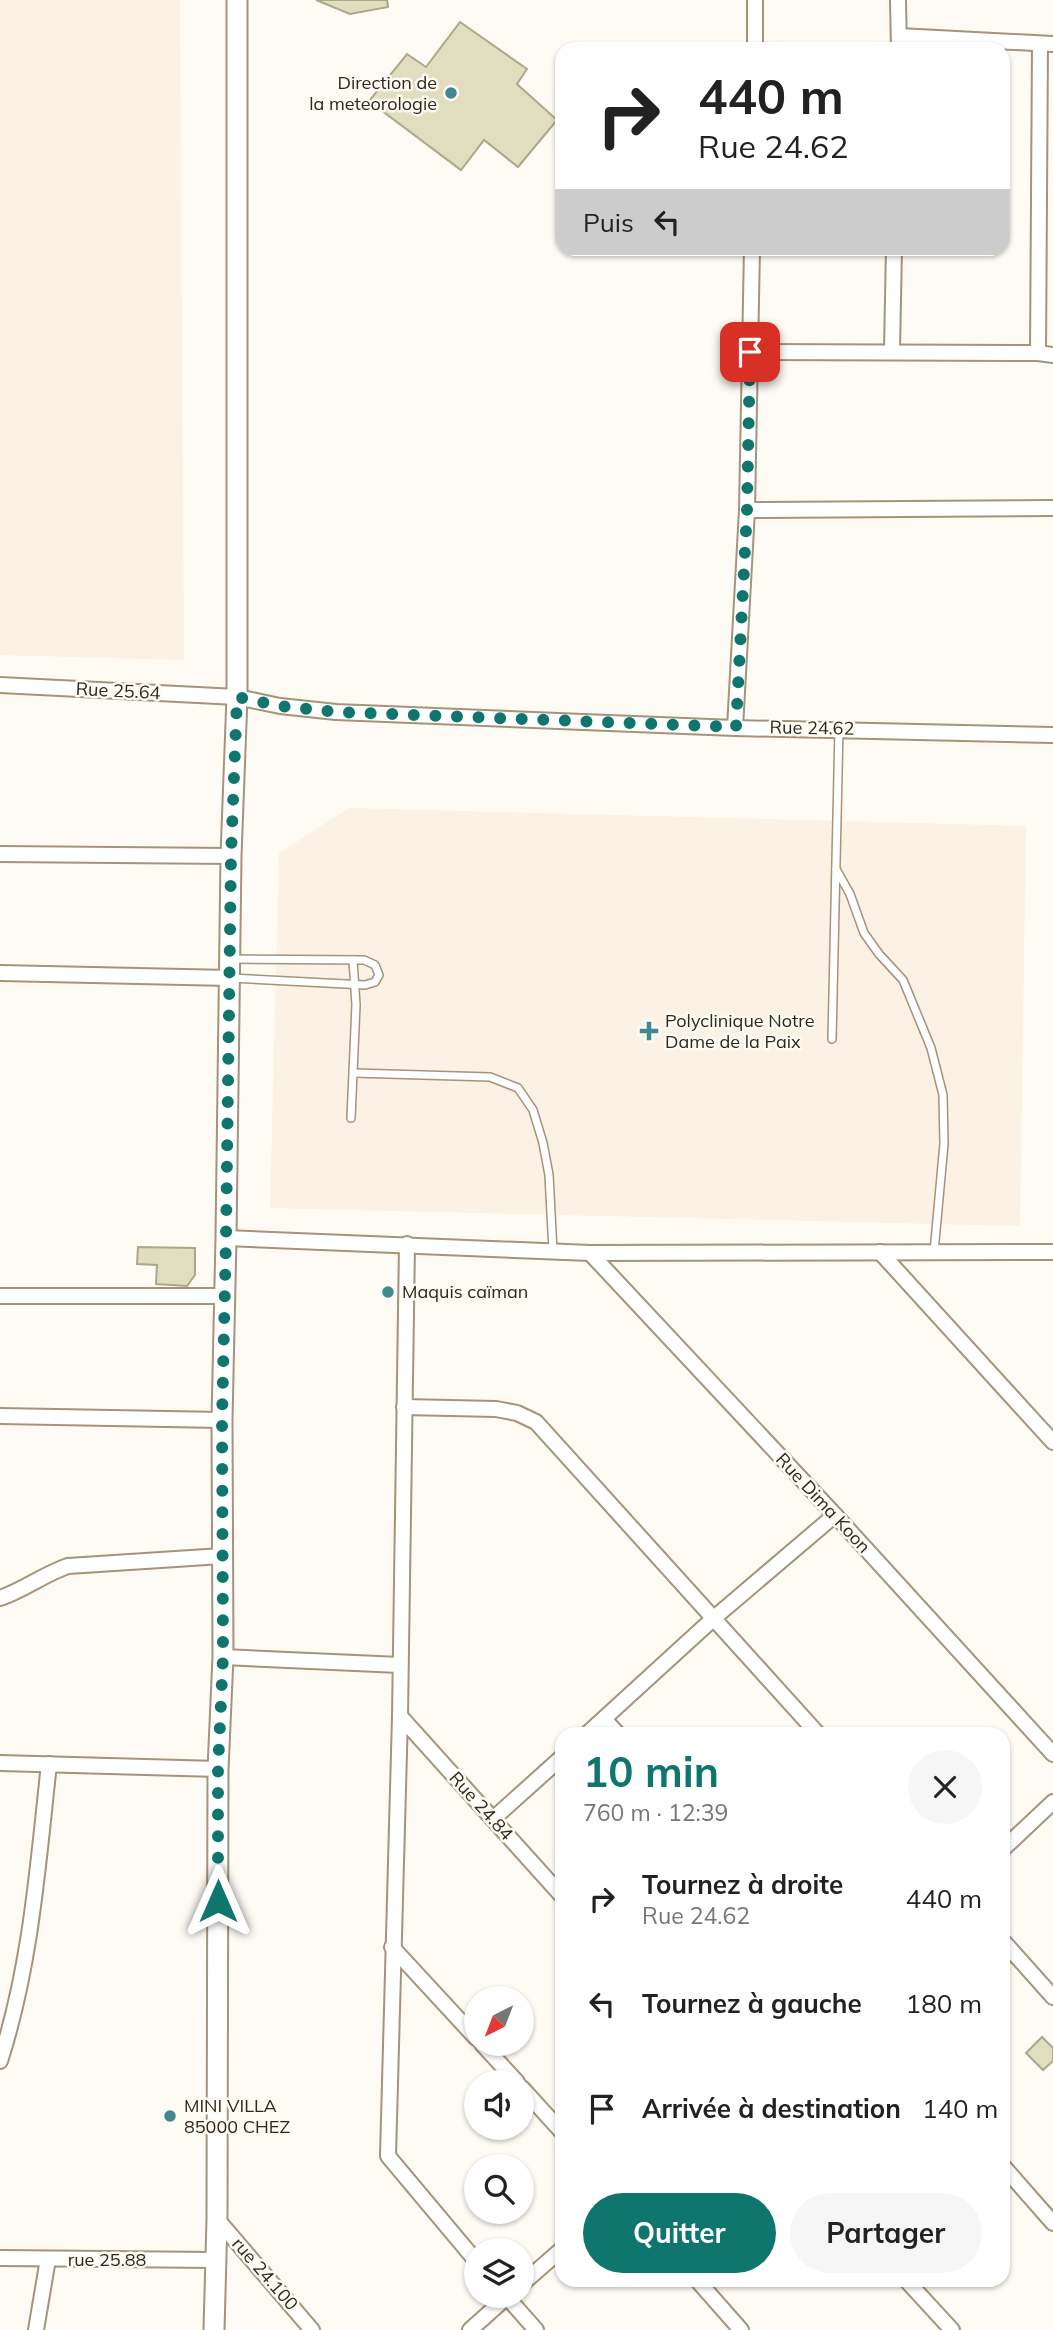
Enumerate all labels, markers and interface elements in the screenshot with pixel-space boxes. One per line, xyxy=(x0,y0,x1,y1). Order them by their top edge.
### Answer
text: 440 m xyxy=(698,65,844,126)
icon: right xyxy=(583,70,674,161)
place label: Direction de la meteorologie xyxy=(309,71,437,115)
marker: Direction de la meteorologie xyxy=(443,85,459,101)
text: Rue 24.62 xyxy=(698,126,848,166)
icon: left xyxy=(648,203,686,241)
text: Puis xyxy=(583,206,634,239)
pin xyxy=(720,322,780,382)
icon: arrive xyxy=(731,333,769,371)
street label: Rue 25.64 xyxy=(75,677,161,704)
street label: Rue 24.62 xyxy=(769,715,855,740)
place label: Polyclinique Notre Dame de la Paix xyxy=(665,1009,814,1053)
marker: Polyclinique Notre Dame de la Paix xyxy=(639,1021,659,1041)
place label: Maquis caïman xyxy=(402,1280,528,1303)
marker: Maquis caïman xyxy=(380,1284,396,1300)
street label: Rue Dima Koon xyxy=(771,1448,876,1558)
text: 10 min xyxy=(583,1745,719,1798)
button: close xyxy=(908,1750,982,1824)
street label: Rue 24.84 xyxy=(445,1767,518,1845)
text: 760 m · 12:39 xyxy=(583,1798,728,1827)
position arrow xyxy=(181,1864,255,1938)
text: Tournez à droite xyxy=(642,1868,843,1901)
icon: right xyxy=(583,1880,621,1918)
text: 440 m xyxy=(906,1882,982,1915)
text: Rue 24.62 xyxy=(642,1901,750,1930)
icon: left xyxy=(583,1985,621,2023)
north arrow xyxy=(464,1986,534,2056)
map controls xyxy=(464,1986,534,2308)
text: Tournez à gauche xyxy=(642,1987,862,2020)
text: 180 m xyxy=(906,1987,982,2020)
button: sound xyxy=(464,2070,534,2140)
icon: arrive xyxy=(583,2090,621,2128)
text: Arrivée à destination xyxy=(642,2092,901,2125)
text: 140 m xyxy=(922,2092,998,2125)
place label: MINI VILLA 85000 CHEZ xyxy=(184,2094,290,2138)
marker: MINI VILLA 85000 CHEZ xyxy=(162,2108,178,2124)
button: search xyxy=(464,2154,534,2224)
button: Quitter xyxy=(583,2193,776,2273)
button: Partager xyxy=(790,2193,982,2273)
street label: rue 24.100 xyxy=(227,2232,303,2315)
button: layers xyxy=(464,2238,534,2308)
street label: rue 25.88 xyxy=(68,2248,146,2271)

